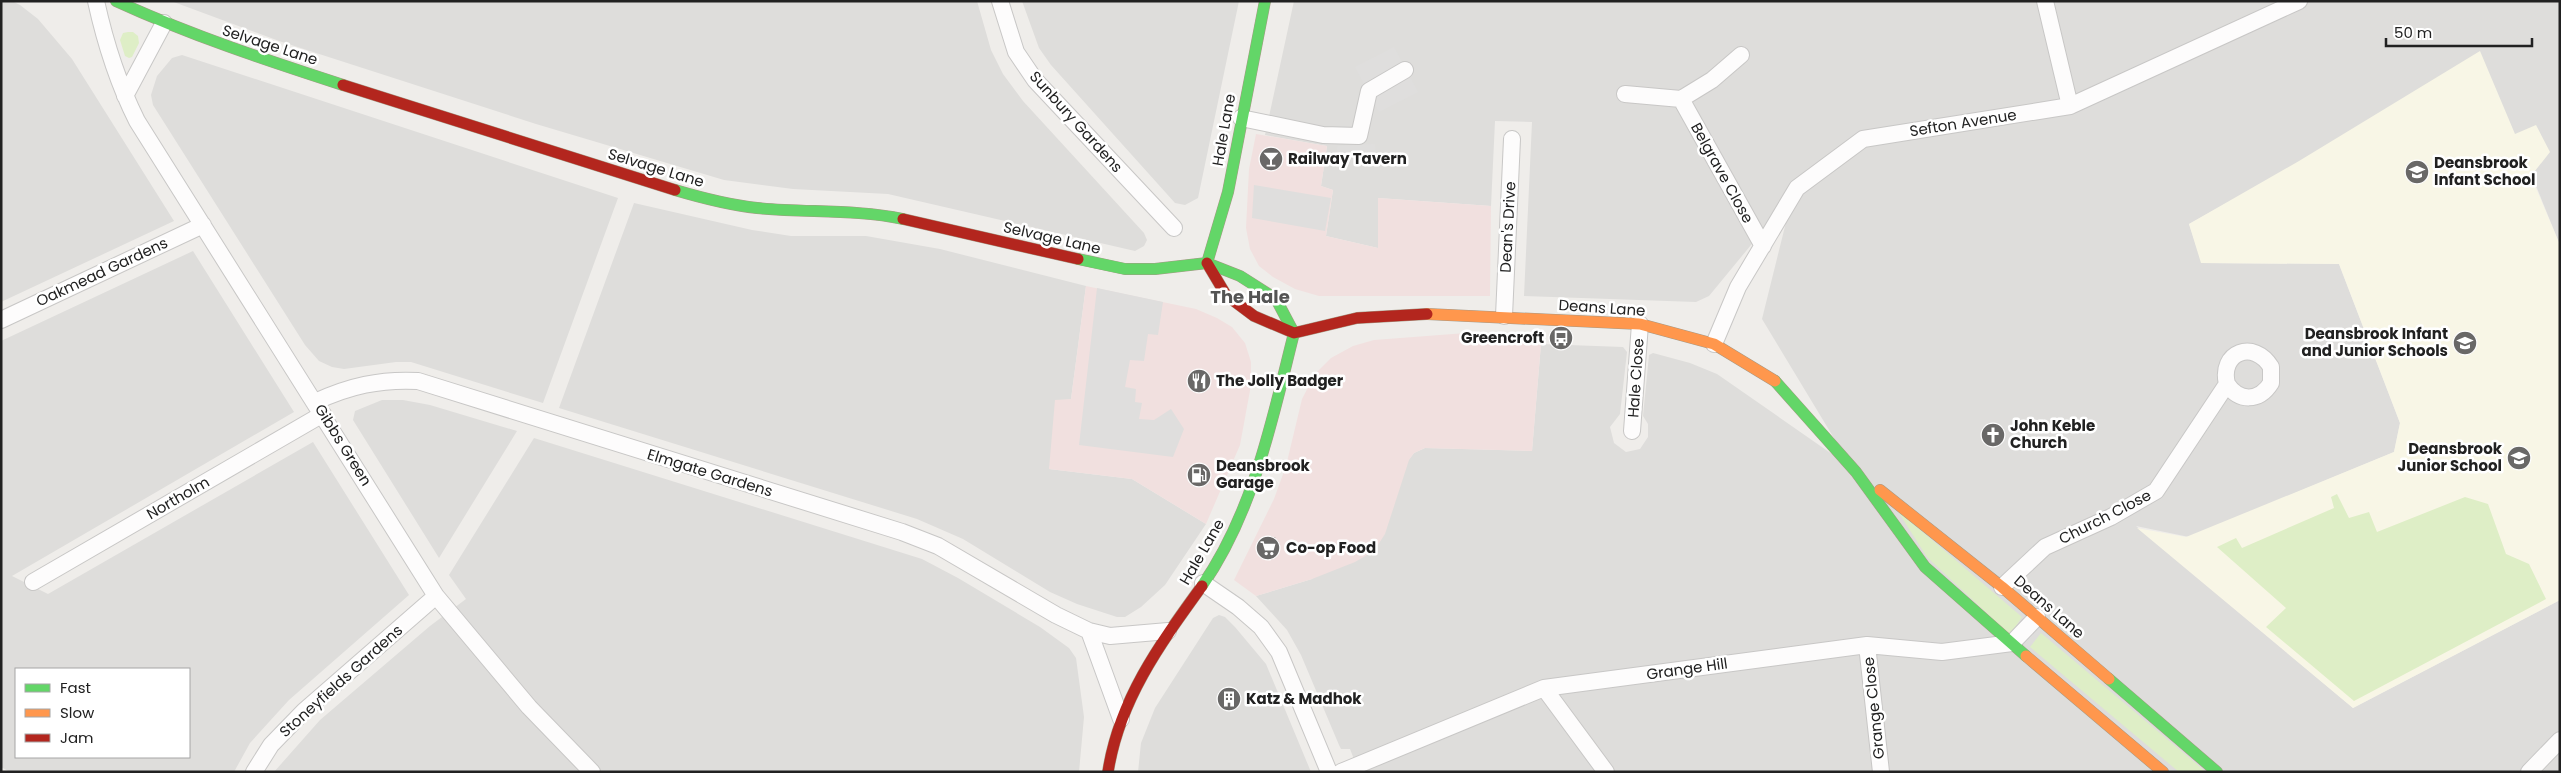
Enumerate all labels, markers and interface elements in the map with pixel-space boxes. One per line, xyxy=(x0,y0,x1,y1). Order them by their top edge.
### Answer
scale bar xyxy=(2386,15,2532,47)
street label: Selvage Lane xyxy=(220,19,321,70)
text: 50 m xyxy=(2394,22,2432,43)
street label: Sunbury Gardens xyxy=(1025,66,1128,177)
street label: Hale Lane xyxy=(1207,92,1240,168)
street label: Sefton Avenue xyxy=(1908,104,2018,141)
street label: Belgrave Close xyxy=(1686,119,1759,227)
street label: Selvage Lane xyxy=(606,143,707,192)
bar icon: Railway Tavern xyxy=(1258,146,1284,172)
place label: Railway Tavern xyxy=(1288,148,1407,169)
place label: Deansbrook Infant School xyxy=(2434,152,2535,190)
school or university icon: Deansbrook Infant School xyxy=(2404,159,2430,185)
street label: Dean's Drive xyxy=(1495,181,1520,273)
street label: Selvage Lane xyxy=(1001,216,1103,259)
street label: Oakmead Gardens xyxy=(33,232,171,311)
district label: The Hale xyxy=(1210,284,1290,309)
street label: Deans Lane xyxy=(1558,294,1646,321)
place label: Deansbrook Infant and Junior Schools xyxy=(2302,323,2448,361)
bus stop icon: Greencroft xyxy=(1548,325,1574,351)
place label: Greencroft xyxy=(1461,327,1544,348)
school or university icon: Deansbrook Infant and Junior Schools xyxy=(2452,330,2478,356)
street label: Hale Close xyxy=(1622,338,1649,418)
restaurant icon: The Jolly Badger xyxy=(1186,368,1212,394)
place label: The Jolly Badger xyxy=(1216,370,1344,391)
street label: Gibbs Green xyxy=(310,400,377,490)
place label: John Keble Church xyxy=(2010,415,2095,453)
church icon: John Keble Church xyxy=(1980,422,2006,448)
place label: Deansbrook Junior School xyxy=(2398,438,2503,476)
street label: Elmgate Gardens xyxy=(645,443,776,502)
school or university icon: Deansbrook Junior School xyxy=(2506,445,2532,471)
place label: Deansbrook Garage xyxy=(1216,455,1311,493)
fuel station icon: Deansbrook Garage xyxy=(1186,462,1212,488)
street label: Northolm xyxy=(142,471,213,524)
street label: Church Close xyxy=(2055,484,2155,549)
street label: Hale Lane xyxy=(1174,515,1229,589)
supermarket icon: Co-op Food xyxy=(1255,535,1281,561)
place label: Co-op Food xyxy=(1286,537,1376,558)
street label: Deans Lane xyxy=(2010,570,2089,643)
street label: Stoneyfields Gardens xyxy=(275,619,407,742)
street label: Grange Hill xyxy=(1645,652,1729,685)
street label: Grange Close xyxy=(1858,656,1889,760)
legend xyxy=(15,668,190,758)
text: Fast xyxy=(60,677,91,698)
building icon: Katz & Madhok xyxy=(1216,686,1242,712)
place label: Katz & Madhok xyxy=(1246,688,1362,709)
text: Slow xyxy=(60,702,95,723)
text: Jam xyxy=(60,727,94,748)

